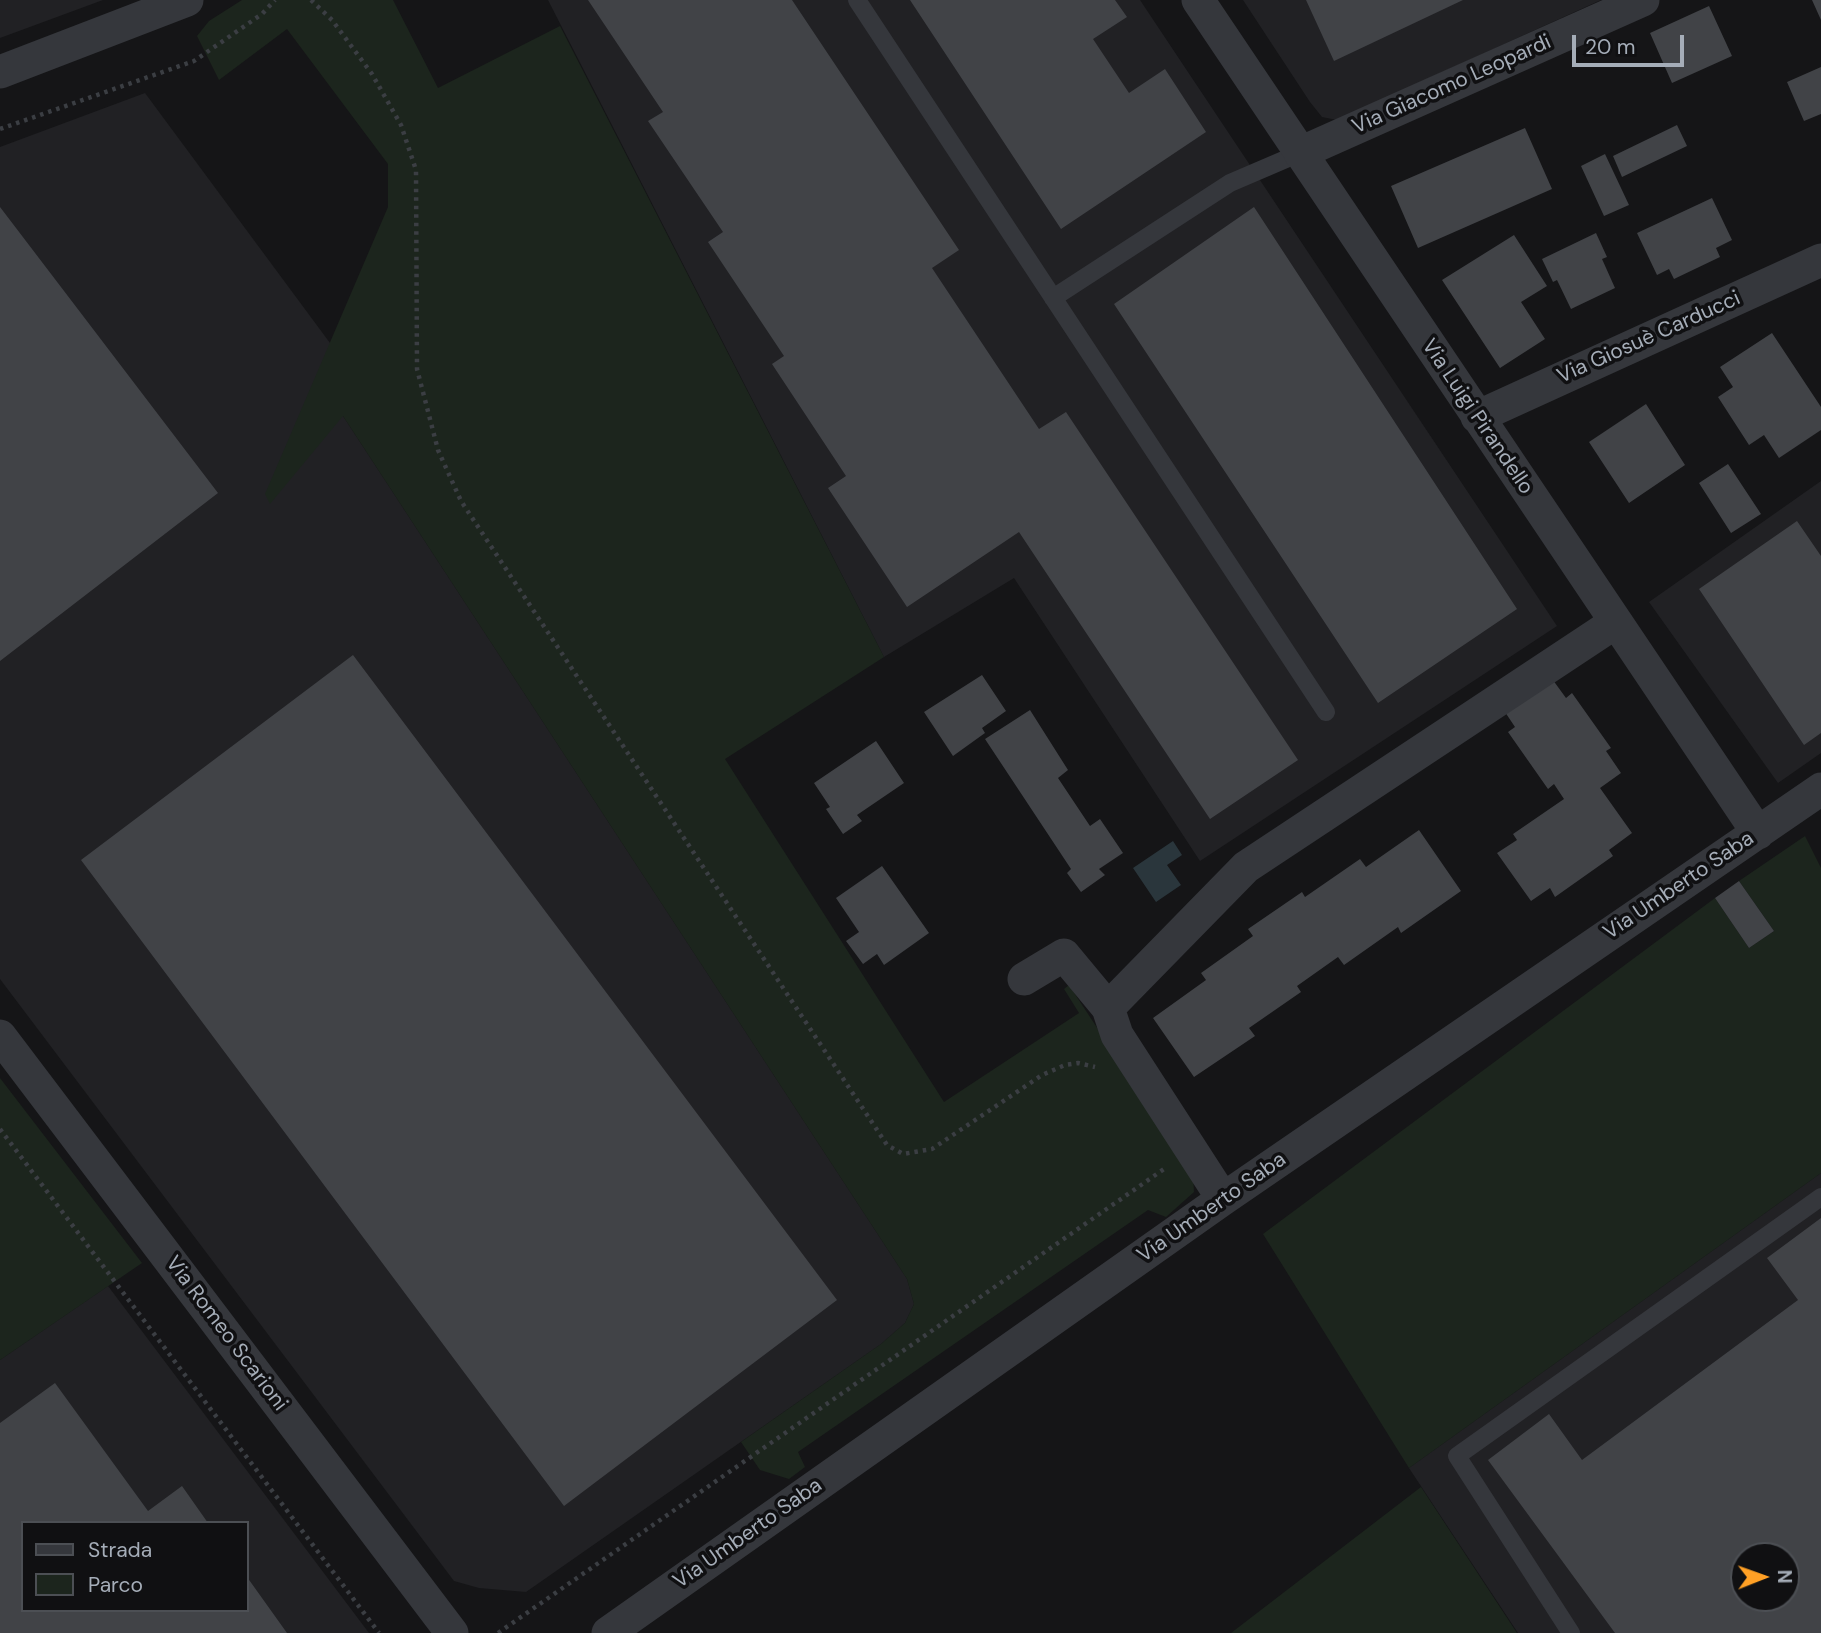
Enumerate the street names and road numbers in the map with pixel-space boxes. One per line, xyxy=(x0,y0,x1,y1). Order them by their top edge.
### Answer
street label: Via Giacomo Leopardi xyxy=(1349,30,1555,140)
street label: Via Giosuè Carducci xyxy=(1554,286,1744,390)
street label: Via Luigi Pirandello xyxy=(1416,335,1538,499)
street label: Via Umberto Saba xyxy=(1599,826,1759,946)
street label: Via Umberto Saba xyxy=(1133,1147,1291,1269)
street label: Via Romeo Scarioni xyxy=(160,1252,292,1416)
street label: Via Umberto Saba xyxy=(669,1473,827,1595)

